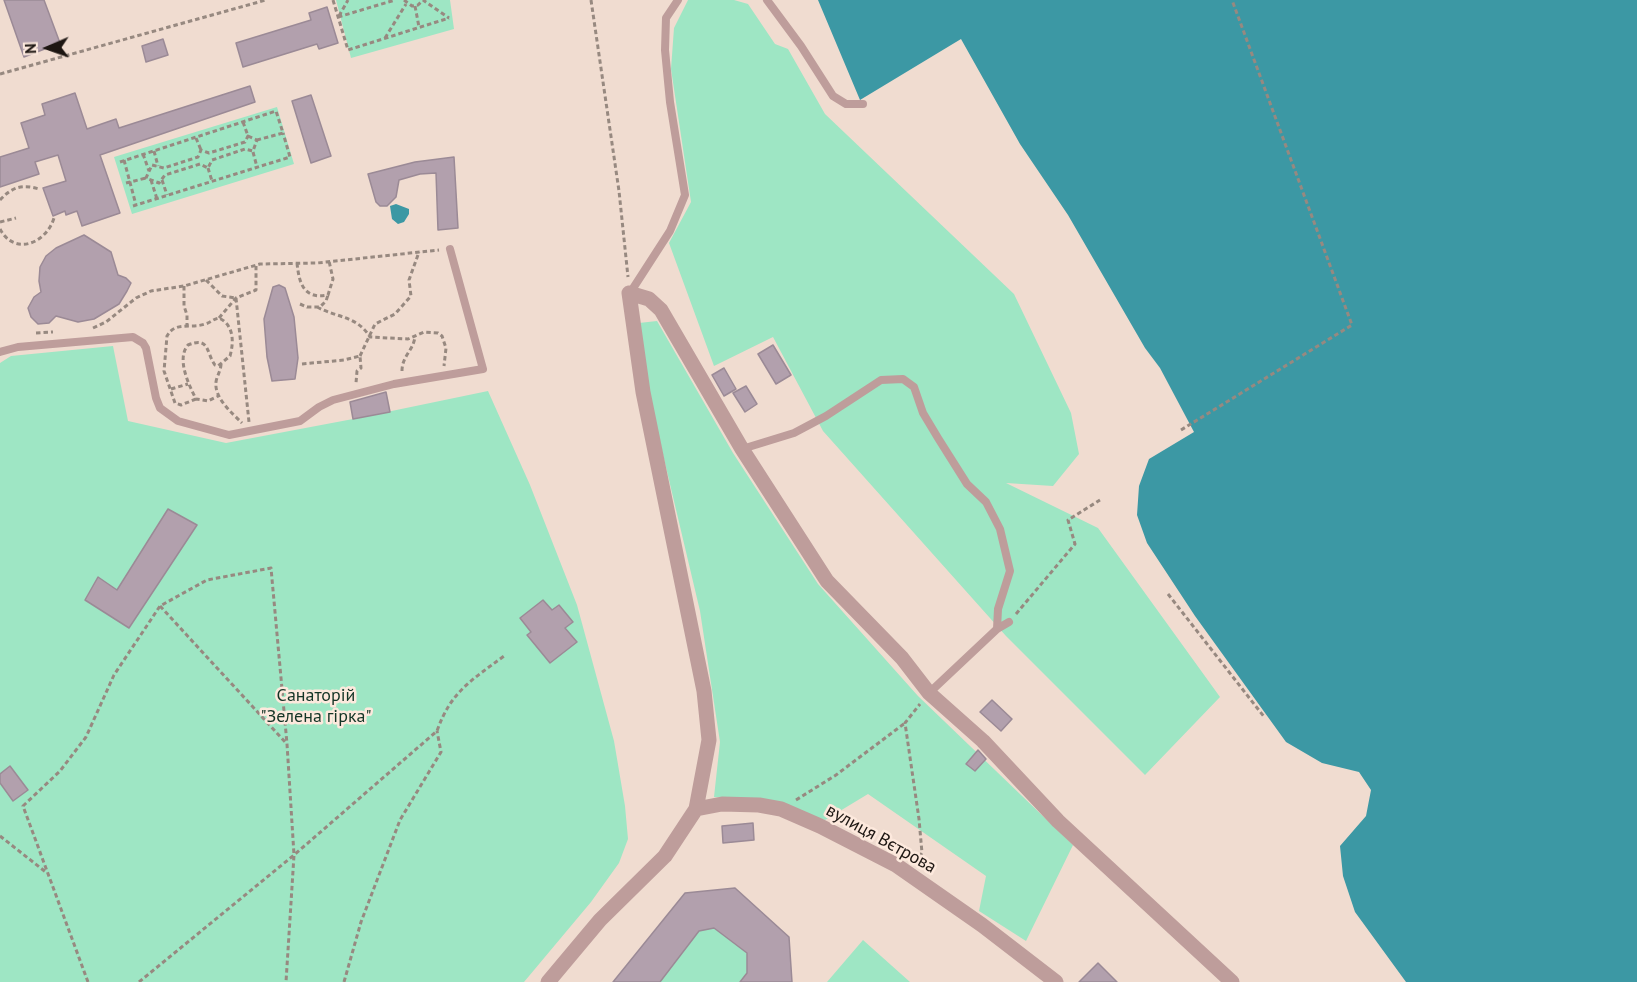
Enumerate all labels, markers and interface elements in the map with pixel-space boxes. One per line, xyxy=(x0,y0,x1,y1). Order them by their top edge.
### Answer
north arrow xyxy=(18,18,78,78)
text: N xyxy=(20,43,40,54)
park label: Санаторій "Зелена гірка" xyxy=(261,685,371,728)
street label: вулиця Вєтрова xyxy=(822,800,940,878)

